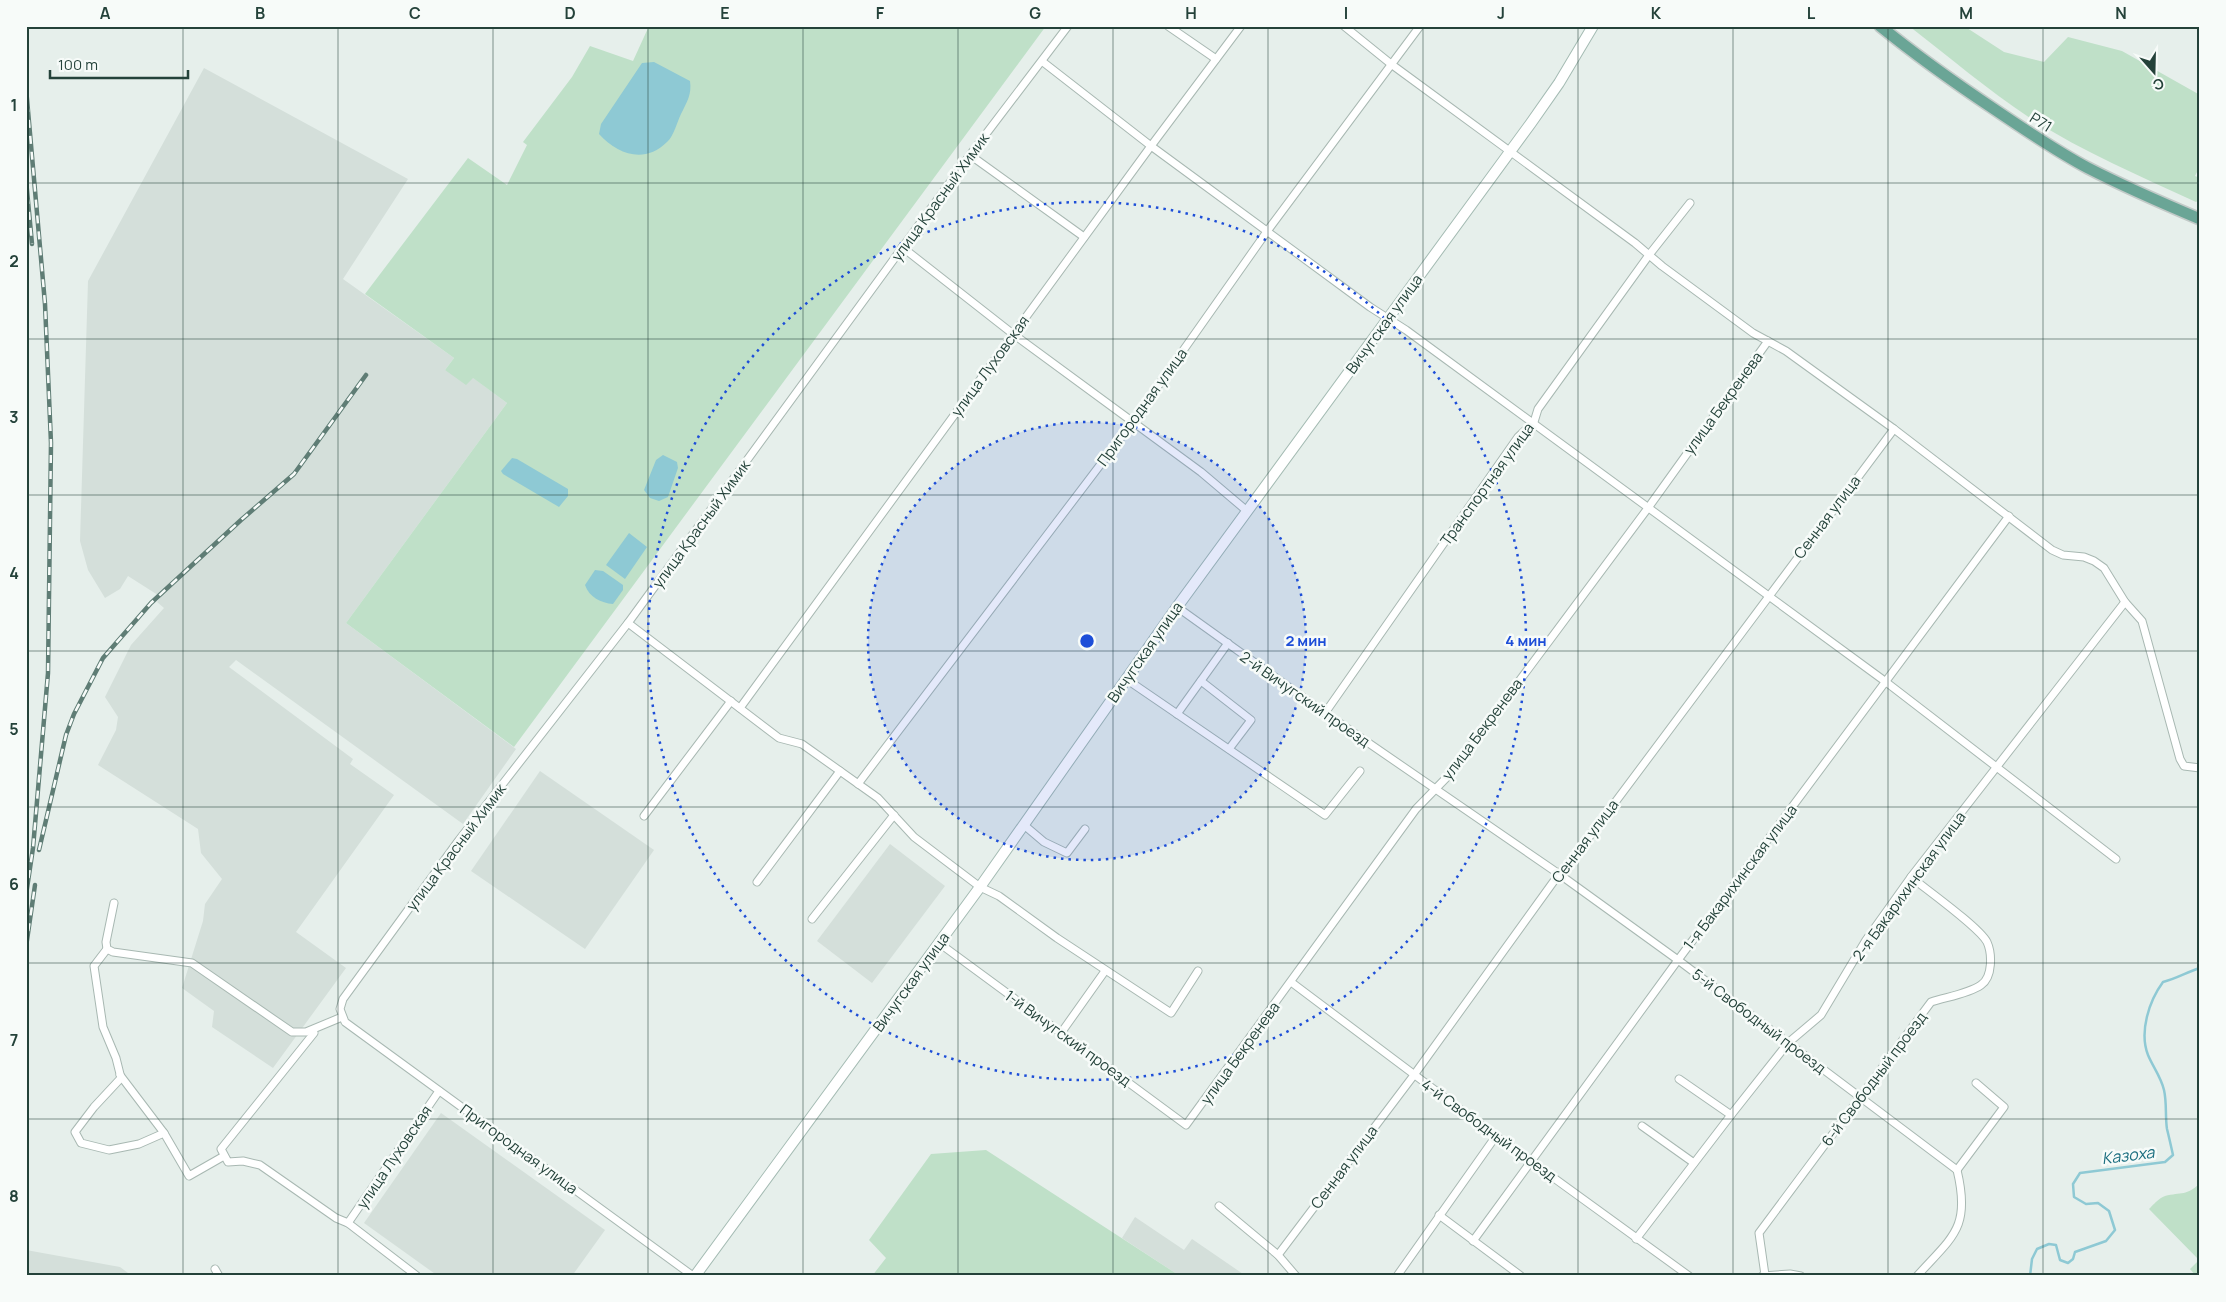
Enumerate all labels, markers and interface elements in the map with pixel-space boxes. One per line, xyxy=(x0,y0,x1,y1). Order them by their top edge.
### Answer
text: A xyxy=(100,2,111,24)
text: B xyxy=(255,2,265,24)
text: C xyxy=(409,2,421,24)
text: D xyxy=(564,2,576,24)
text: E xyxy=(720,2,730,24)
text: F xyxy=(876,2,885,24)
text: G xyxy=(1029,2,1041,24)
text: H xyxy=(1185,2,1197,24)
text: I xyxy=(1344,2,1348,24)
text: J xyxy=(1497,2,1505,24)
text: K xyxy=(1651,2,1662,24)
text: L xyxy=(1807,2,1816,24)
text: M xyxy=(1959,2,1973,24)
text: N xyxy=(2115,2,2127,24)
scale bar xyxy=(50,48,188,80)
north arrow xyxy=(2128,48,2178,98)
text: 100 m xyxy=(58,54,98,75)
text: С xyxy=(2151,74,2167,95)
text: 1 xyxy=(10,94,18,116)
street label: Р71 xyxy=(2026,107,2056,137)
street label: улица Красный Химик xyxy=(886,128,994,266)
text: 2 xyxy=(9,250,19,272)
street label: Вичугская улица xyxy=(1341,270,1427,378)
street label: улица Луховская xyxy=(946,311,1034,421)
street label: Пригородная улица xyxy=(1092,344,1192,470)
street label: улица Бекренева xyxy=(1679,347,1767,459)
text: 3 xyxy=(9,406,19,428)
street label: Транспортная улица xyxy=(1435,418,1539,550)
street label: улица Красный Химик xyxy=(647,455,755,593)
street label: Сенная улица xyxy=(1789,471,1865,563)
text: 4 xyxy=(9,562,19,584)
street label: Вичугская улица xyxy=(1102,597,1188,707)
text: 2 мин xyxy=(1285,630,1327,651)
text: 4 мин xyxy=(1505,630,1547,651)
centre of rings xyxy=(1078,632,1096,650)
street label: 2-й Вичугский проезд xyxy=(1236,646,1374,752)
street label: улица Бекренева xyxy=(1437,674,1527,784)
text: 5 xyxy=(9,718,19,740)
street label: улица Красный Химик xyxy=(401,779,511,915)
street label: Сенная улица xyxy=(1547,795,1623,887)
street label: 1-я Бакарихинская улица xyxy=(1678,800,1802,954)
street label: 2-я Бакарихинская улица xyxy=(1848,807,1970,965)
text: 6 xyxy=(9,873,19,895)
street label: Вичугская улица xyxy=(868,928,954,1036)
street label: 5-й Свободный проезд xyxy=(1688,964,1830,1078)
street label: 1-й Вичугский проезд xyxy=(1001,985,1135,1091)
street label: улица Бекренева xyxy=(1196,997,1284,1109)
street label: 6-й Свободный проезд xyxy=(1817,1008,1931,1150)
text: 7 xyxy=(10,1029,18,1051)
street label: 4-й Свободный проезд xyxy=(1417,1074,1561,1186)
street label: Пригородная улица xyxy=(456,1099,582,1199)
street label: улица Луховская xyxy=(352,1101,436,1213)
street label: Сенная улица xyxy=(1306,1121,1382,1213)
water label: Казоха xyxy=(2100,1141,2157,1169)
text: 8 xyxy=(9,1185,19,1207)

